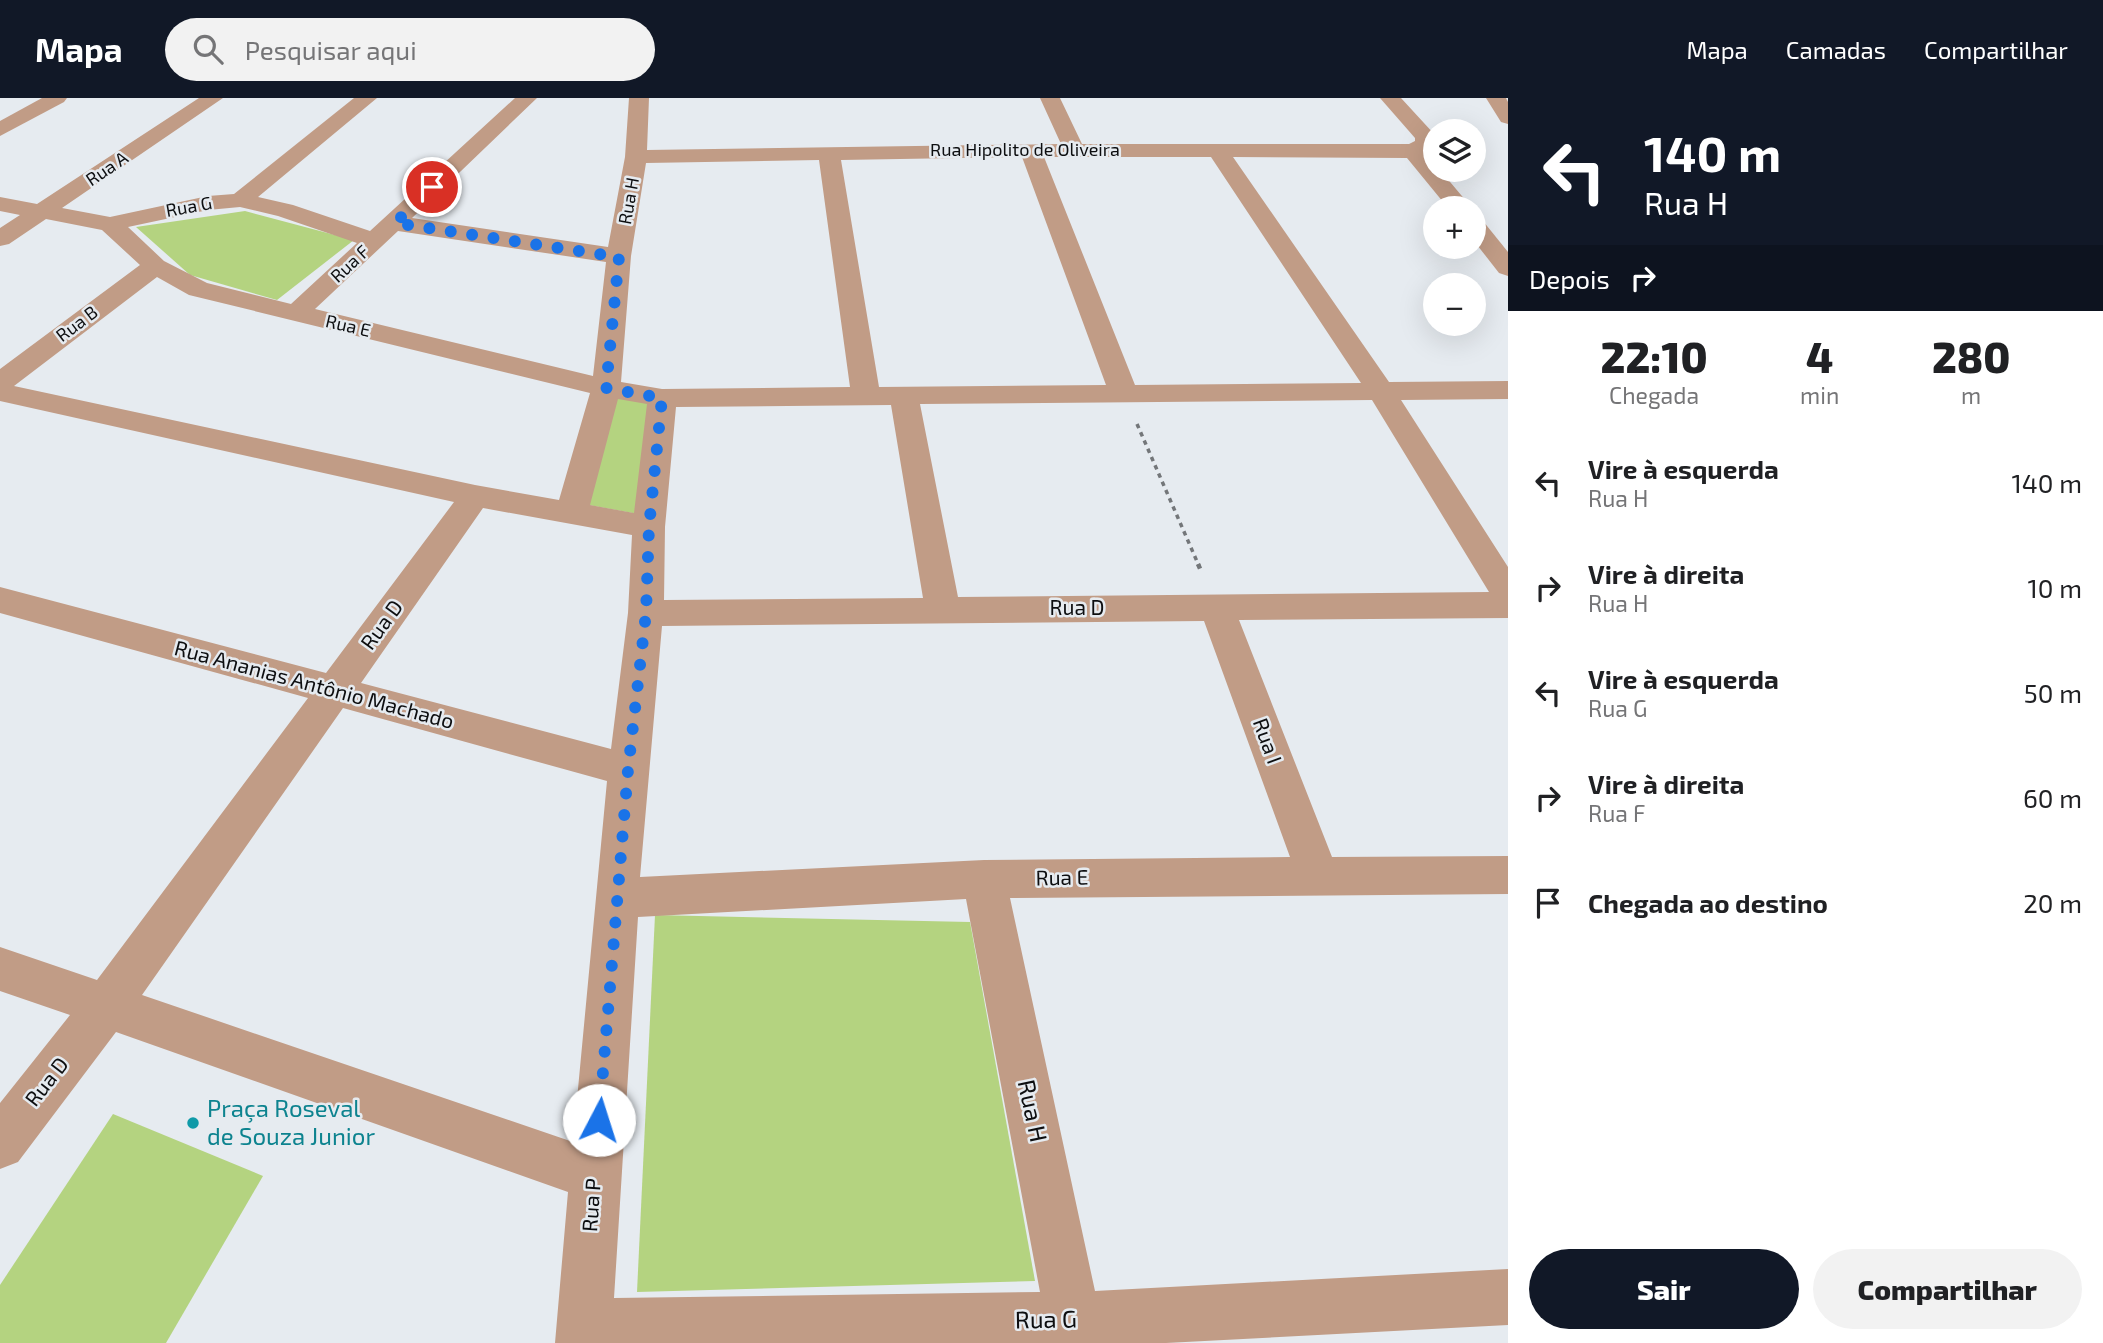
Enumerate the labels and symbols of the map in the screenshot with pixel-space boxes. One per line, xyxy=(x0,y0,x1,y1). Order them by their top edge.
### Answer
street label: Rua Hipolito de Oliveira xyxy=(930,138,1120,160)
street label: Rua A xyxy=(81,146,132,190)
pin xyxy=(402,157,462,217)
street label: Rua H xyxy=(613,176,643,226)
street label: Rua G xyxy=(164,191,214,221)
street label: Rua F xyxy=(325,240,373,287)
street label: Rua B xyxy=(51,300,102,346)
street label: Rua E xyxy=(324,309,373,341)
street label: Rua D xyxy=(354,594,407,654)
street label: Rua D xyxy=(1049,594,1105,619)
street label: Rua Ananias Antônio Machado xyxy=(172,634,457,733)
street label: Rua I xyxy=(1249,714,1288,767)
street label: Rua E xyxy=(1035,864,1089,889)
street label: Rua D xyxy=(19,1052,73,1110)
street label: Rua H xyxy=(1013,1077,1054,1145)
position arrow xyxy=(562,1083,636,1157)
place label: Praça Roseval de Souza Junior xyxy=(207,1093,375,1150)
marker: Praça Roseval de Souza Junior xyxy=(185,1115,201,1131)
street label: Rua P xyxy=(576,1177,605,1232)
street label: Rua G xyxy=(1015,1303,1077,1334)

